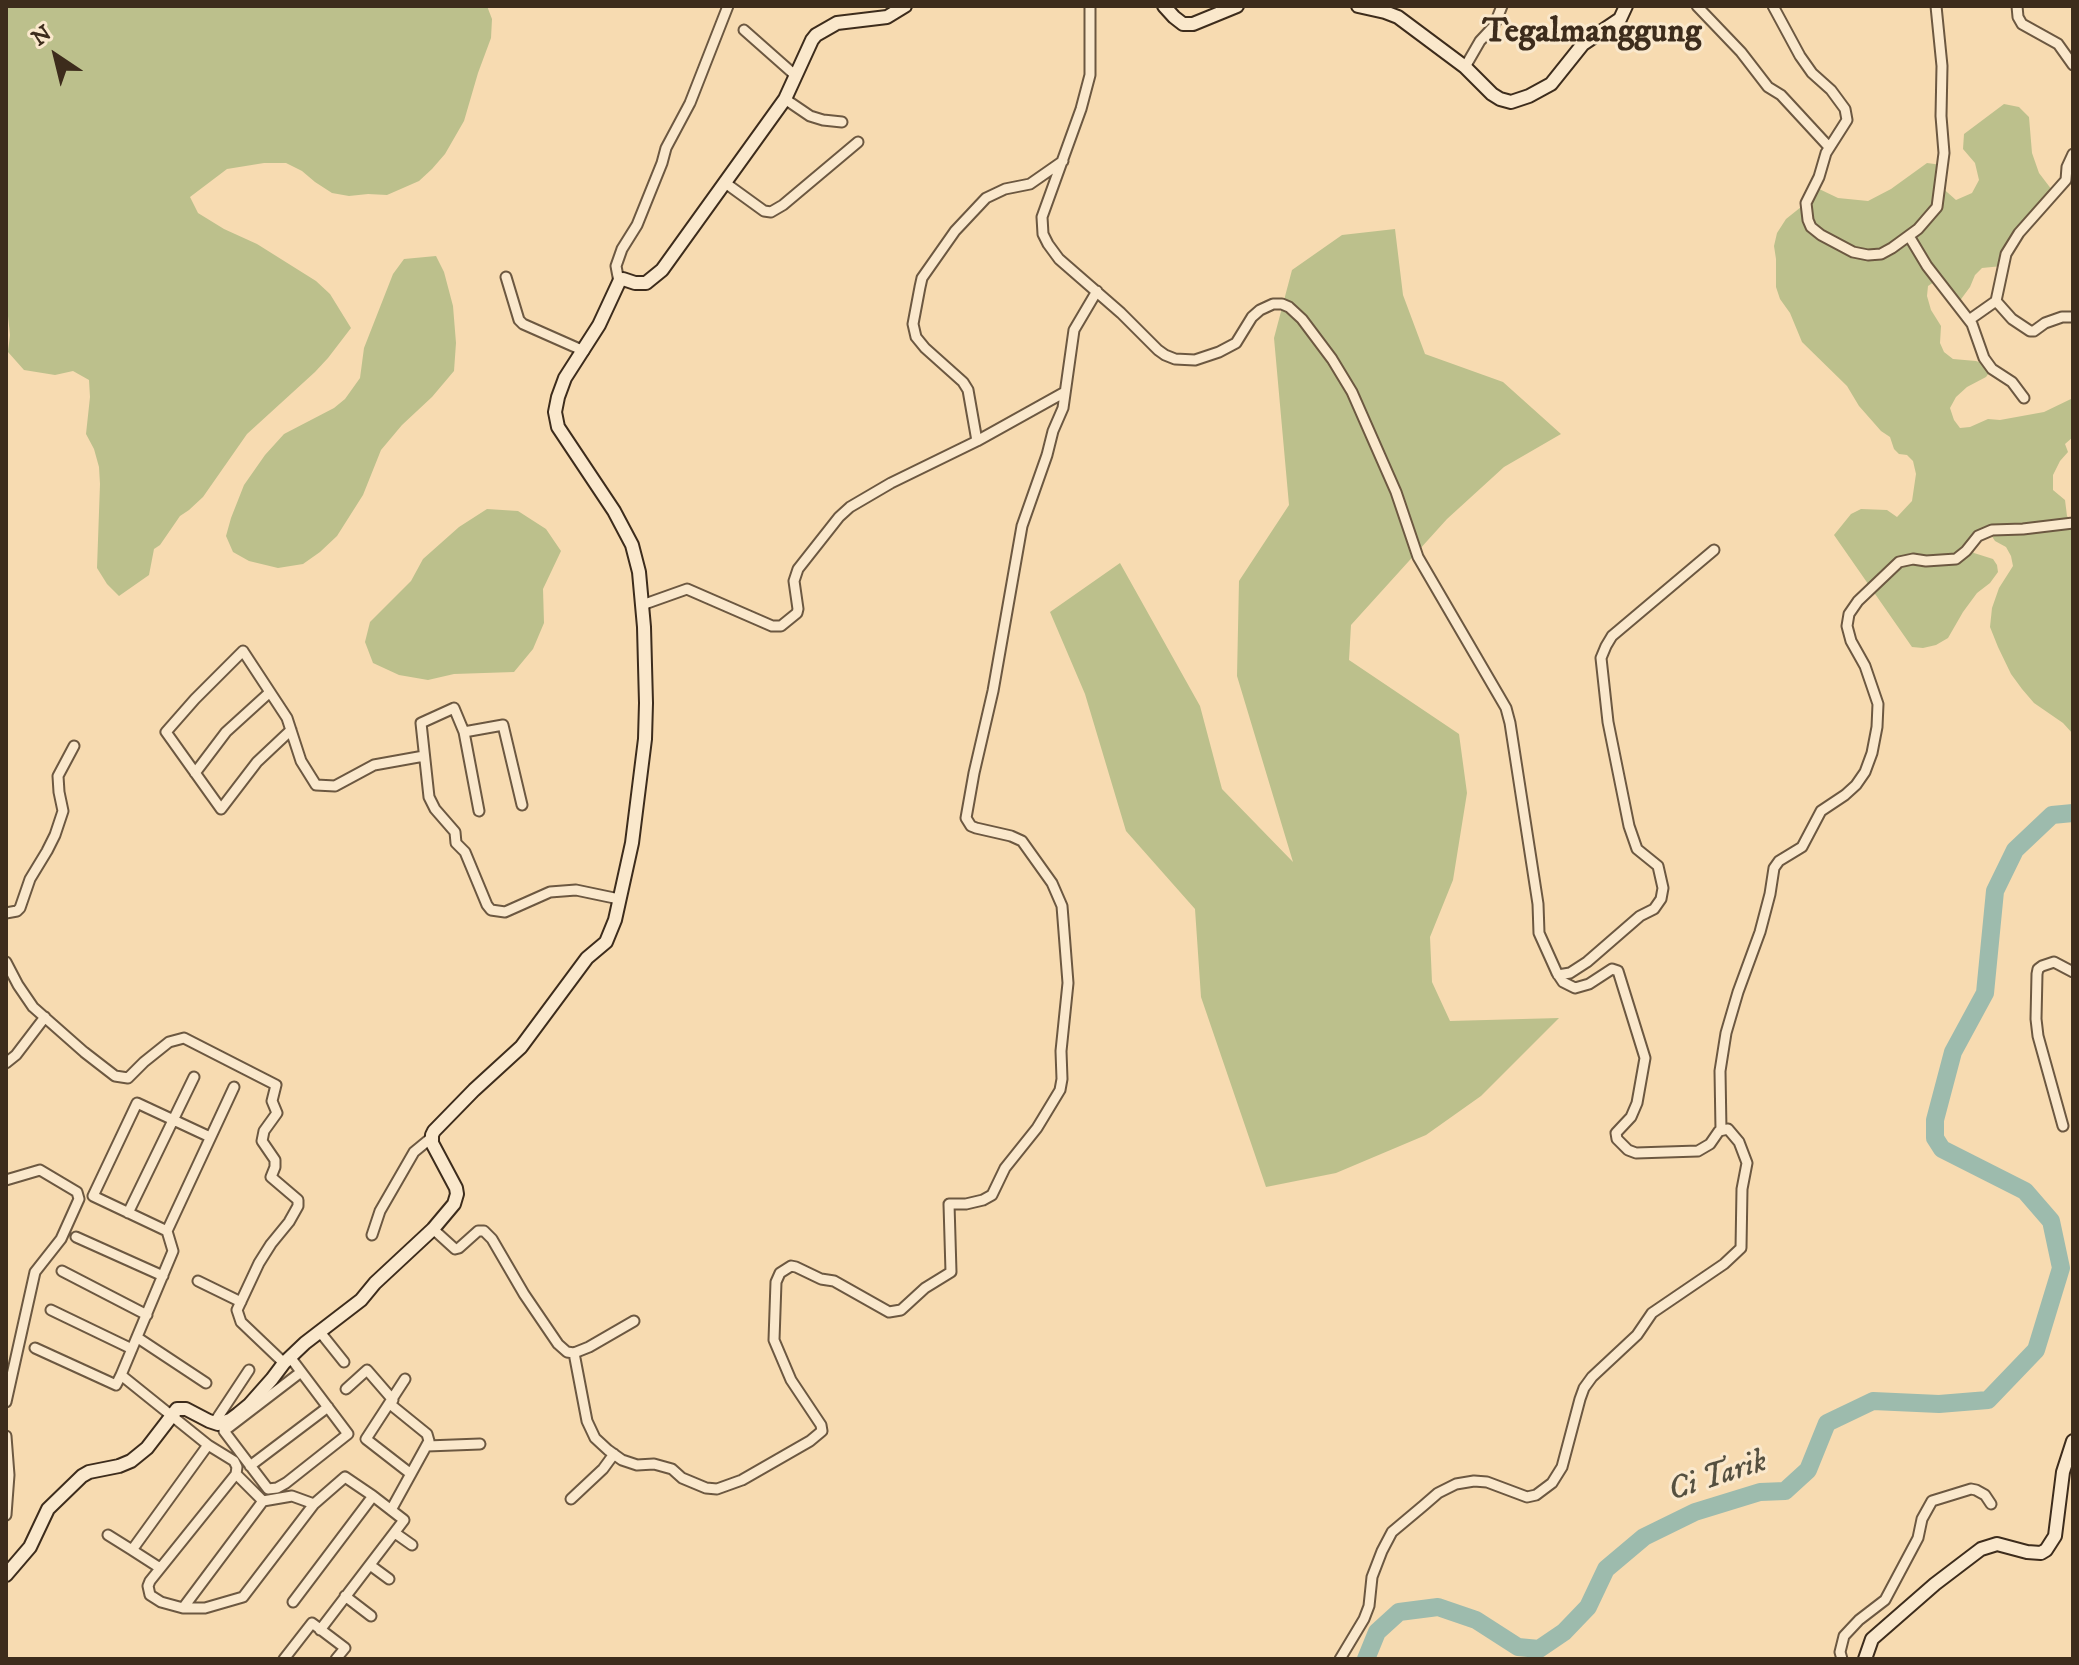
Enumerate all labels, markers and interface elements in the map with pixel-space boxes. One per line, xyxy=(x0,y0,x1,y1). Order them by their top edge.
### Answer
district label: Tegalmanggung xyxy=(1482,14,1702,54)
north arrow xyxy=(16,16,96,96)
text: N xyxy=(27,20,57,52)
water label: Ci Tarik xyxy=(1664,1444,1772,1512)

